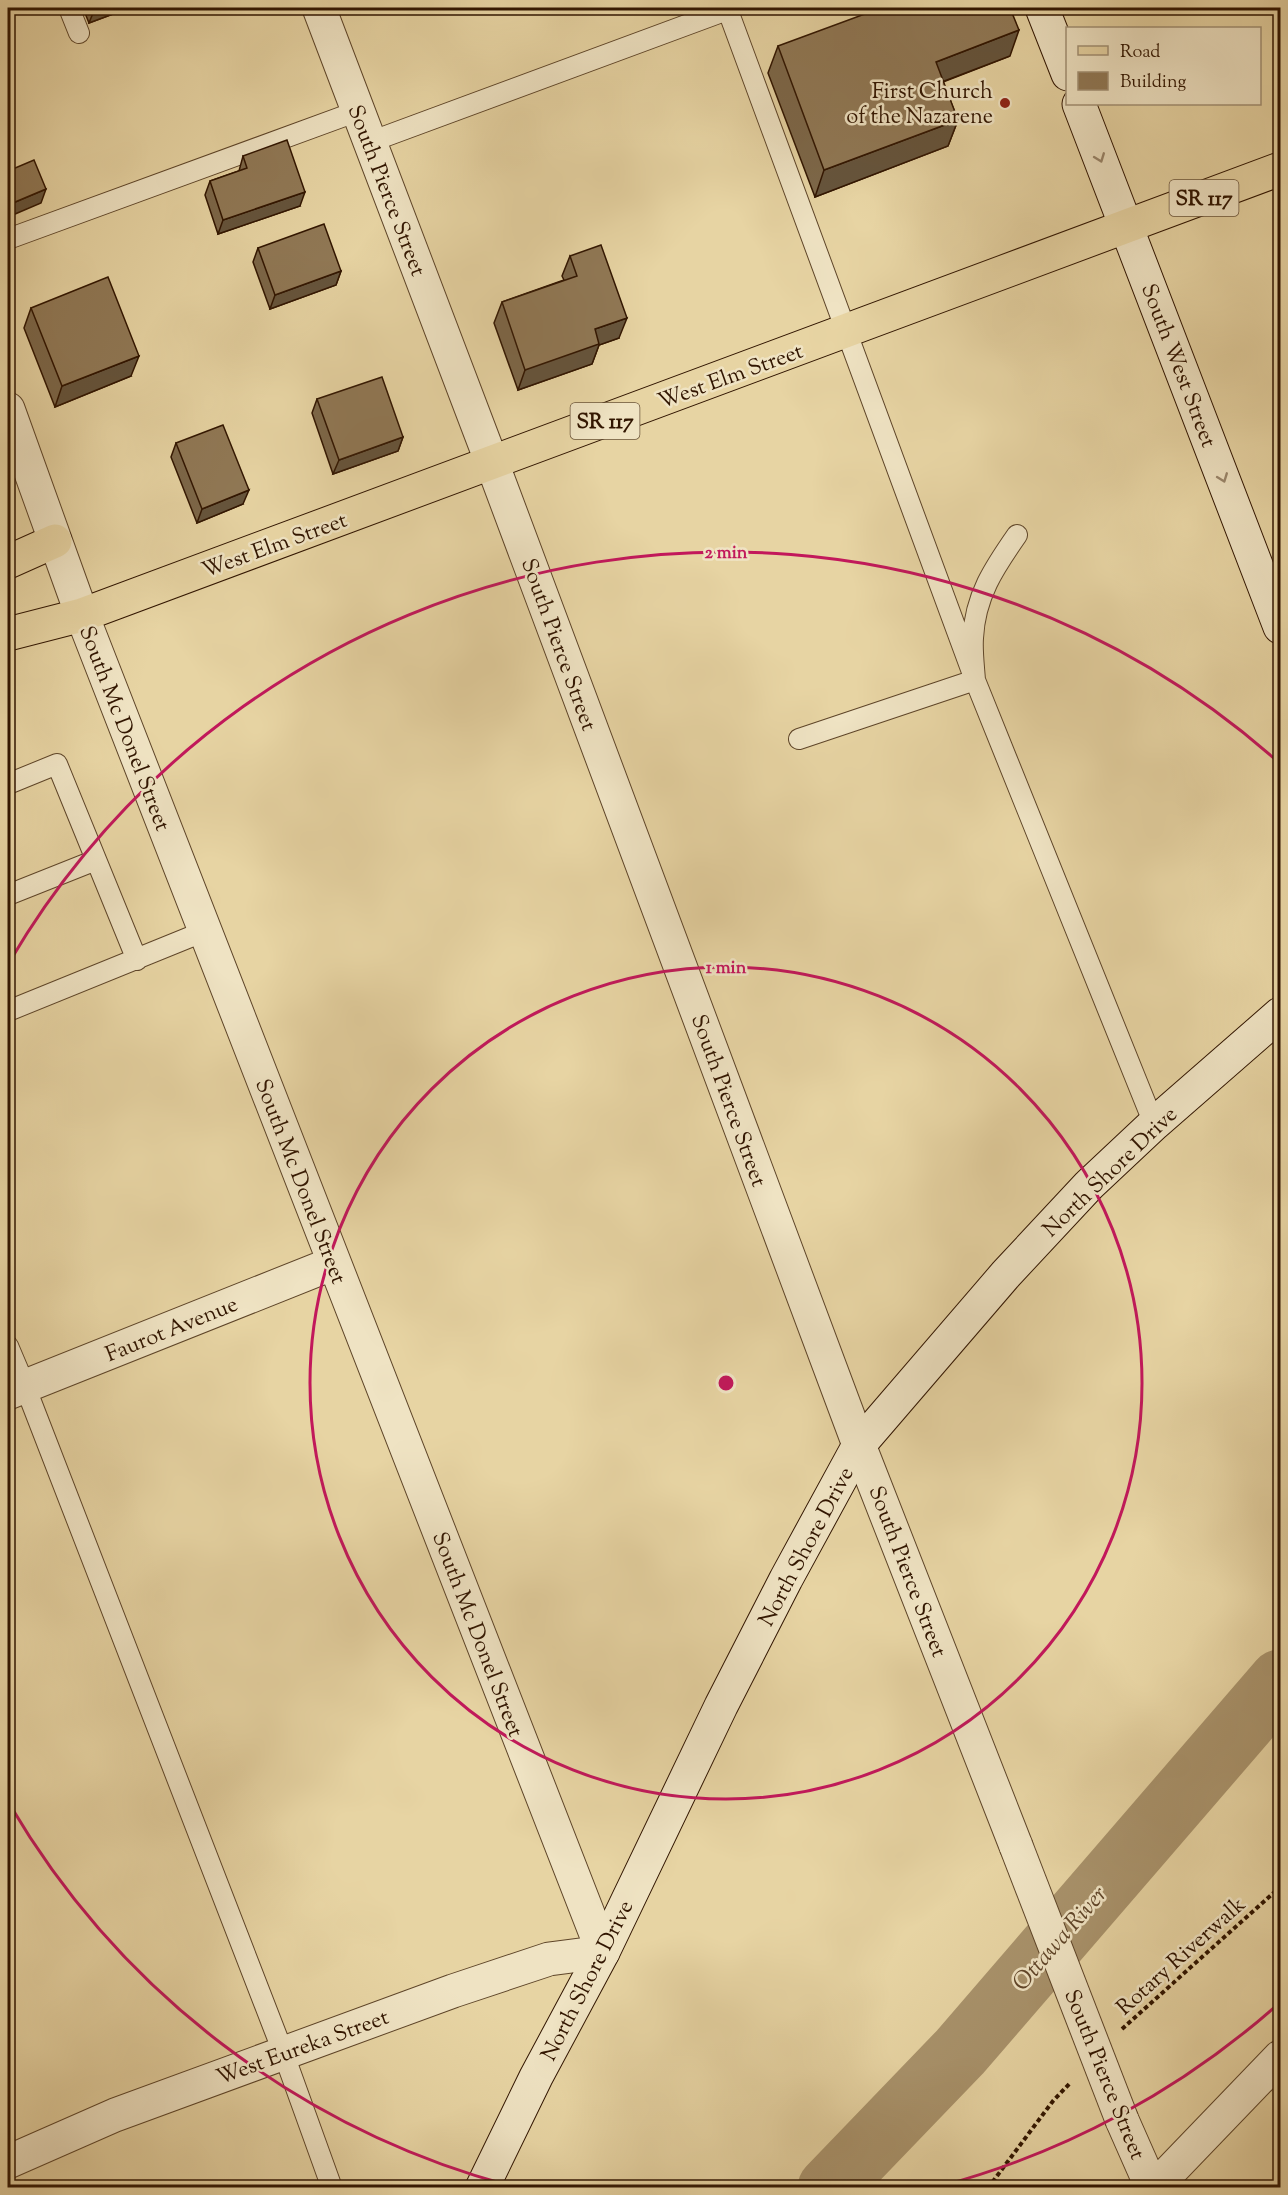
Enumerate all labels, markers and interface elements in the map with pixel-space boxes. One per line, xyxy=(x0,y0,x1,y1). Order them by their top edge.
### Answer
legend xyxy=(1066,27,1261,105)
text: Road xyxy=(1120,40,1160,66)
text: Building xyxy=(1120,70,1186,96)
place label: First Church of the Nazarene xyxy=(846,77,993,134)
marker: First Church of the Nazarene xyxy=(998,96,1012,110)
street label: South Pierce Street xyxy=(338,101,433,282)
one-way arrow xyxy=(1093,152,1105,163)
road number: SR 117 xyxy=(1170,180,1238,216)
street label: South West Street xyxy=(1131,280,1223,453)
street label: West Elm Street xyxy=(654,337,809,419)
road number: SR 117 xyxy=(570,403,640,439)
one-way arrow xyxy=(1216,472,1229,483)
street label: West Elm Street xyxy=(198,506,353,588)
text: 2 min xyxy=(705,541,748,567)
street label: South Pierce Street xyxy=(511,554,603,736)
street label: South Mc Donel Street xyxy=(69,622,177,837)
text: 1 min xyxy=(706,956,747,982)
street label: South Pierce Street xyxy=(681,1010,773,1192)
street label: South Mc Donel Street xyxy=(245,1075,353,1290)
street label: North Shore Drive xyxy=(1036,1100,1186,1246)
street label: Faurot Avenue xyxy=(101,1290,243,1372)
centre of rings xyxy=(716,1373,736,1393)
street label: North Shore Drive xyxy=(752,1462,863,1633)
street label: South Pierce Street xyxy=(859,1482,954,1663)
street label: South Mc Donel Street xyxy=(422,1528,530,1743)
water label: Ottawa River xyxy=(1005,1879,1116,1999)
street label: Rotary Riverwalk xyxy=(1110,1890,1254,2024)
street label: North Shore Drive xyxy=(534,1895,643,2067)
street label: South Pierce Street xyxy=(1054,1985,1152,2166)
street label: West Eureka Street xyxy=(212,2003,394,2095)

